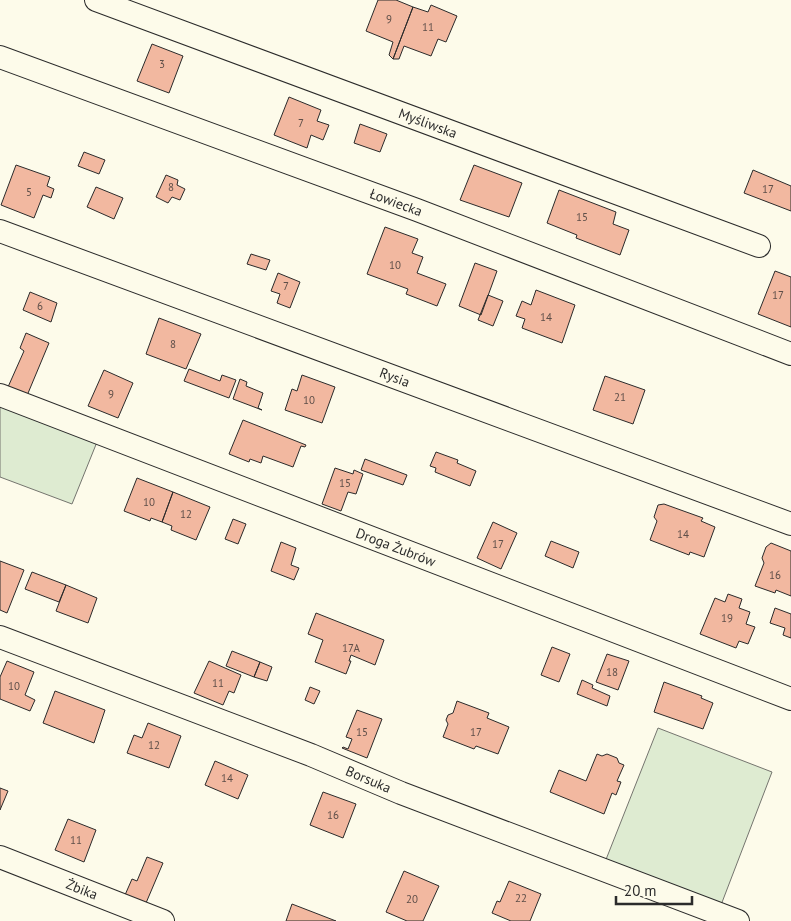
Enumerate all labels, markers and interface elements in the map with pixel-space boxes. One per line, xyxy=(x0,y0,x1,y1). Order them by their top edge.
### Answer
house number: 9 xyxy=(386,12,392,26)
house number: 11 xyxy=(422,20,434,34)
house number: 3 xyxy=(159,57,165,71)
street label: Myśliwska xyxy=(396,104,460,142)
house number: 7 xyxy=(298,116,304,130)
house number: 8 xyxy=(168,180,174,194)
house number: 17 xyxy=(762,182,774,196)
street label: Łowiecka xyxy=(367,184,425,220)
house number: 5 xyxy=(26,185,32,199)
house number: 15 xyxy=(576,210,588,224)
house number: 10 xyxy=(389,258,401,272)
house number: 7 xyxy=(283,279,289,293)
house number: 17 xyxy=(772,288,784,302)
house number: 6 xyxy=(37,299,43,313)
house number: 14 xyxy=(540,310,552,324)
house number: 8 xyxy=(170,337,176,351)
street label: Rysia xyxy=(377,363,413,391)
house number: 9 xyxy=(108,387,114,401)
house number: 21 xyxy=(614,390,626,404)
house number: 10 xyxy=(303,393,315,407)
house number: 15 xyxy=(339,476,351,490)
house number: 10 xyxy=(143,495,155,509)
house number: 12 xyxy=(180,507,192,521)
street label: Droga Żubrów xyxy=(353,524,439,571)
house number: 14 xyxy=(677,527,689,541)
house number: 17 xyxy=(492,537,504,551)
house number: 16 xyxy=(769,568,781,582)
house number: 19 xyxy=(721,611,733,625)
house number: 17A xyxy=(342,641,360,655)
house number: 18 xyxy=(606,665,618,679)
house number: 11 xyxy=(212,676,224,690)
house number: 10 xyxy=(8,679,20,693)
house number: 15 xyxy=(356,725,368,739)
house number: 17 xyxy=(470,725,482,739)
house number: 12 xyxy=(148,738,160,752)
street label: Borsuka xyxy=(343,762,394,797)
house number: 14 xyxy=(221,771,233,785)
house number: 16 xyxy=(327,808,339,822)
house number: 11 xyxy=(70,833,82,847)
scale bar xyxy=(616,874,692,906)
street label: Żbika xyxy=(63,875,100,904)
text: 20 m xyxy=(624,881,657,900)
house number: 22 xyxy=(515,891,527,905)
house number: 20 xyxy=(406,892,418,906)

